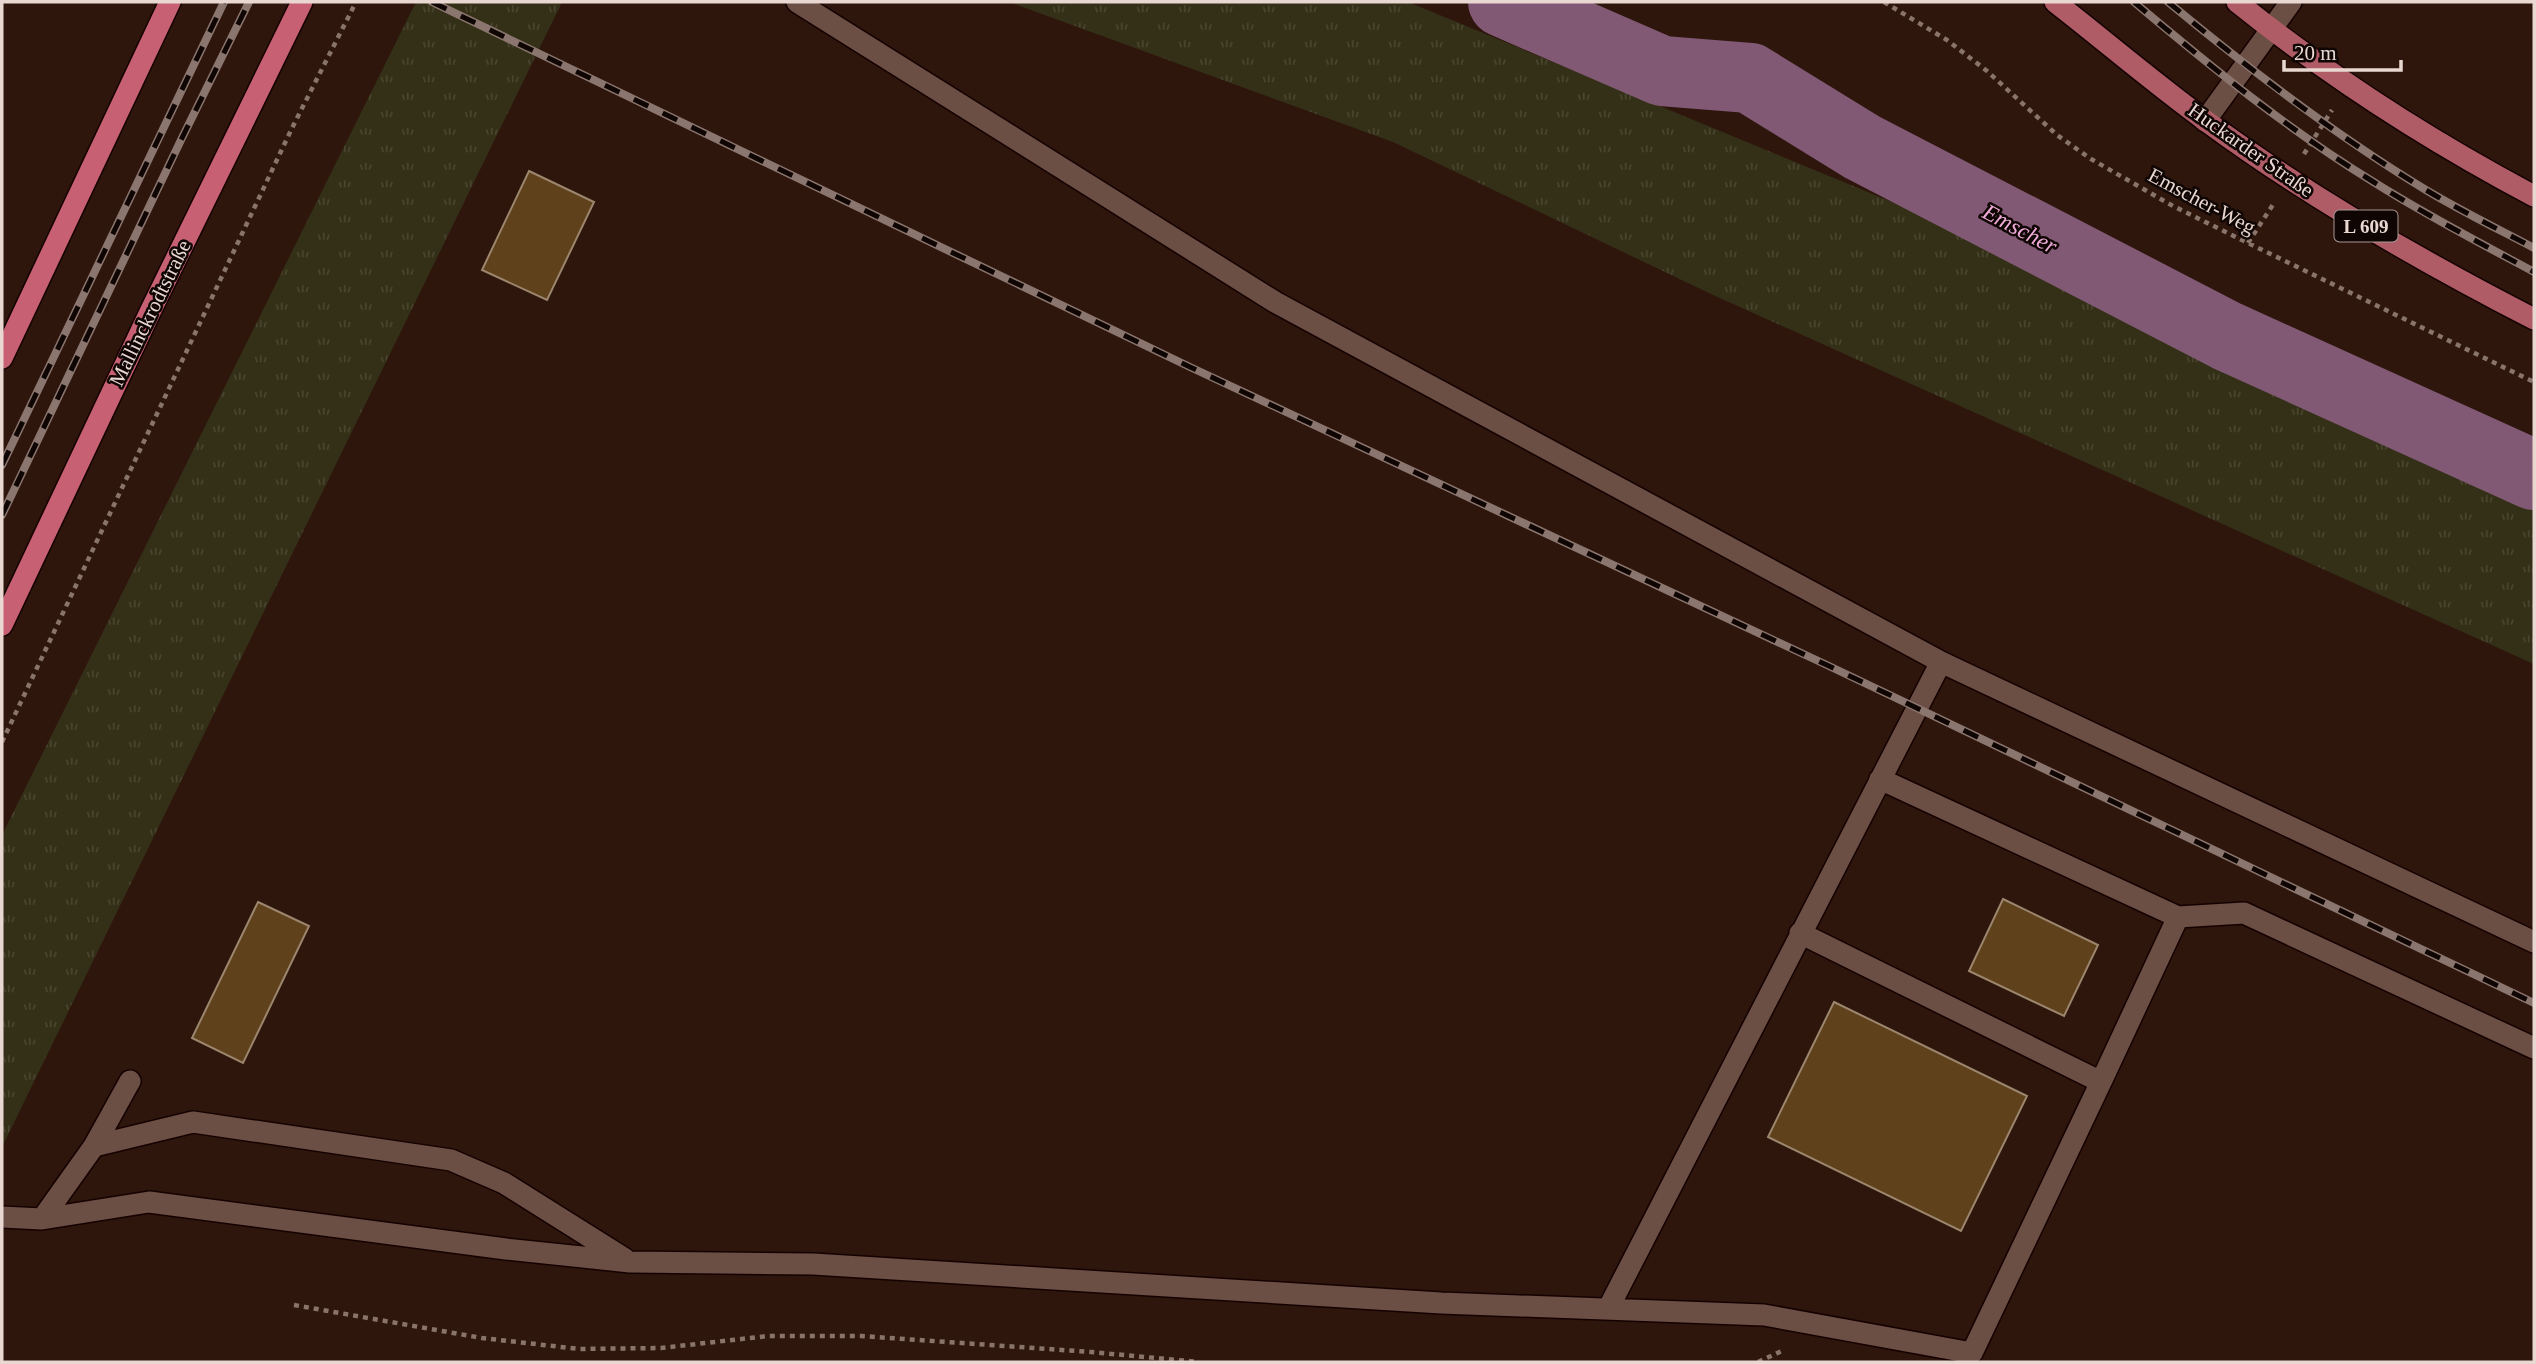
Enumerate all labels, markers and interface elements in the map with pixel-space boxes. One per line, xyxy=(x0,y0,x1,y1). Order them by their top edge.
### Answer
scale bar xyxy=(2284,28,2401,72)
text: 20 m xyxy=(2294,41,2337,65)
street label: Huckarder Straße xyxy=(2184,98,2318,202)
street label: Emscher-Weg xyxy=(2144,163,2260,240)
water label: Emscher xyxy=(1978,199,2062,259)
road number: L 609 xyxy=(2334,210,2398,242)
street label: Mallinckrodtstraße xyxy=(104,236,196,390)

